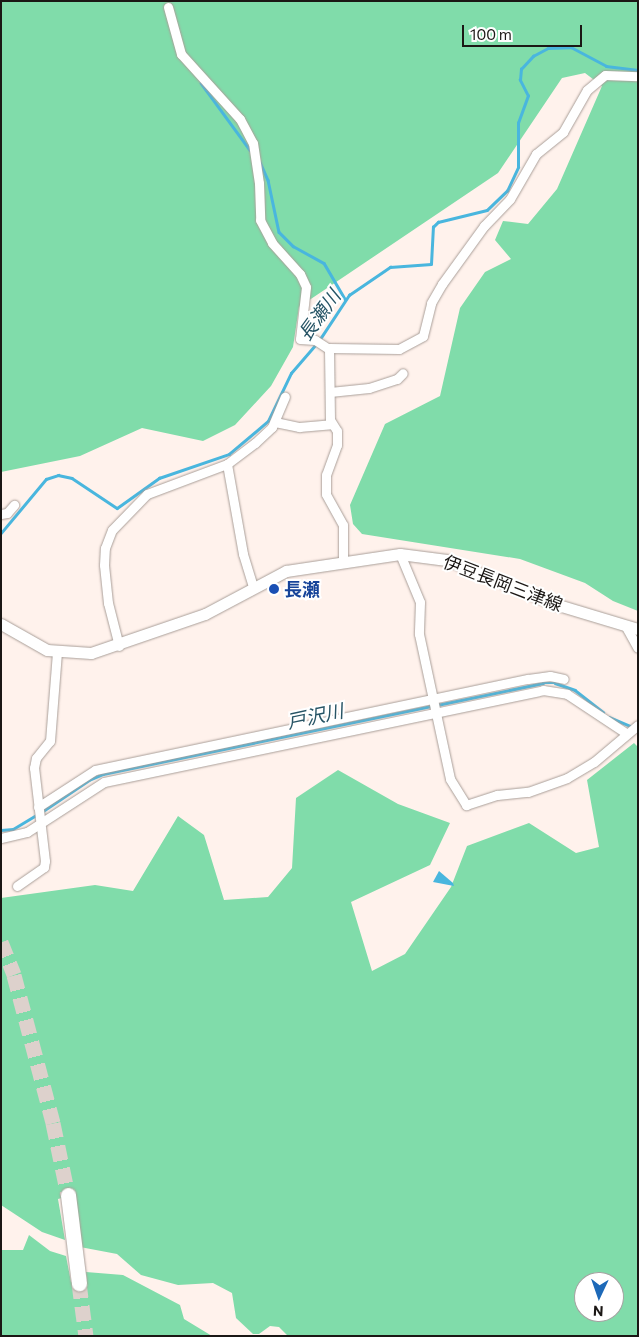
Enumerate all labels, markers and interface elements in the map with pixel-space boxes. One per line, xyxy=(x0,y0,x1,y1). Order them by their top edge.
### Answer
scale bar xyxy=(464,15,584,47)
text: 100 m xyxy=(470,25,512,43)
water label: 長瀬川 xyxy=(293,285,345,345)
street label: 伊豆長岡三津線 xyxy=(440,550,566,616)
place label: 長瀬 xyxy=(284,578,320,600)
marker: 長瀬 xyxy=(268,583,280,595)
water label: 戸沢川 xyxy=(285,699,345,733)
north arrow xyxy=(574,1272,624,1322)
text: N xyxy=(593,1303,604,1320)

